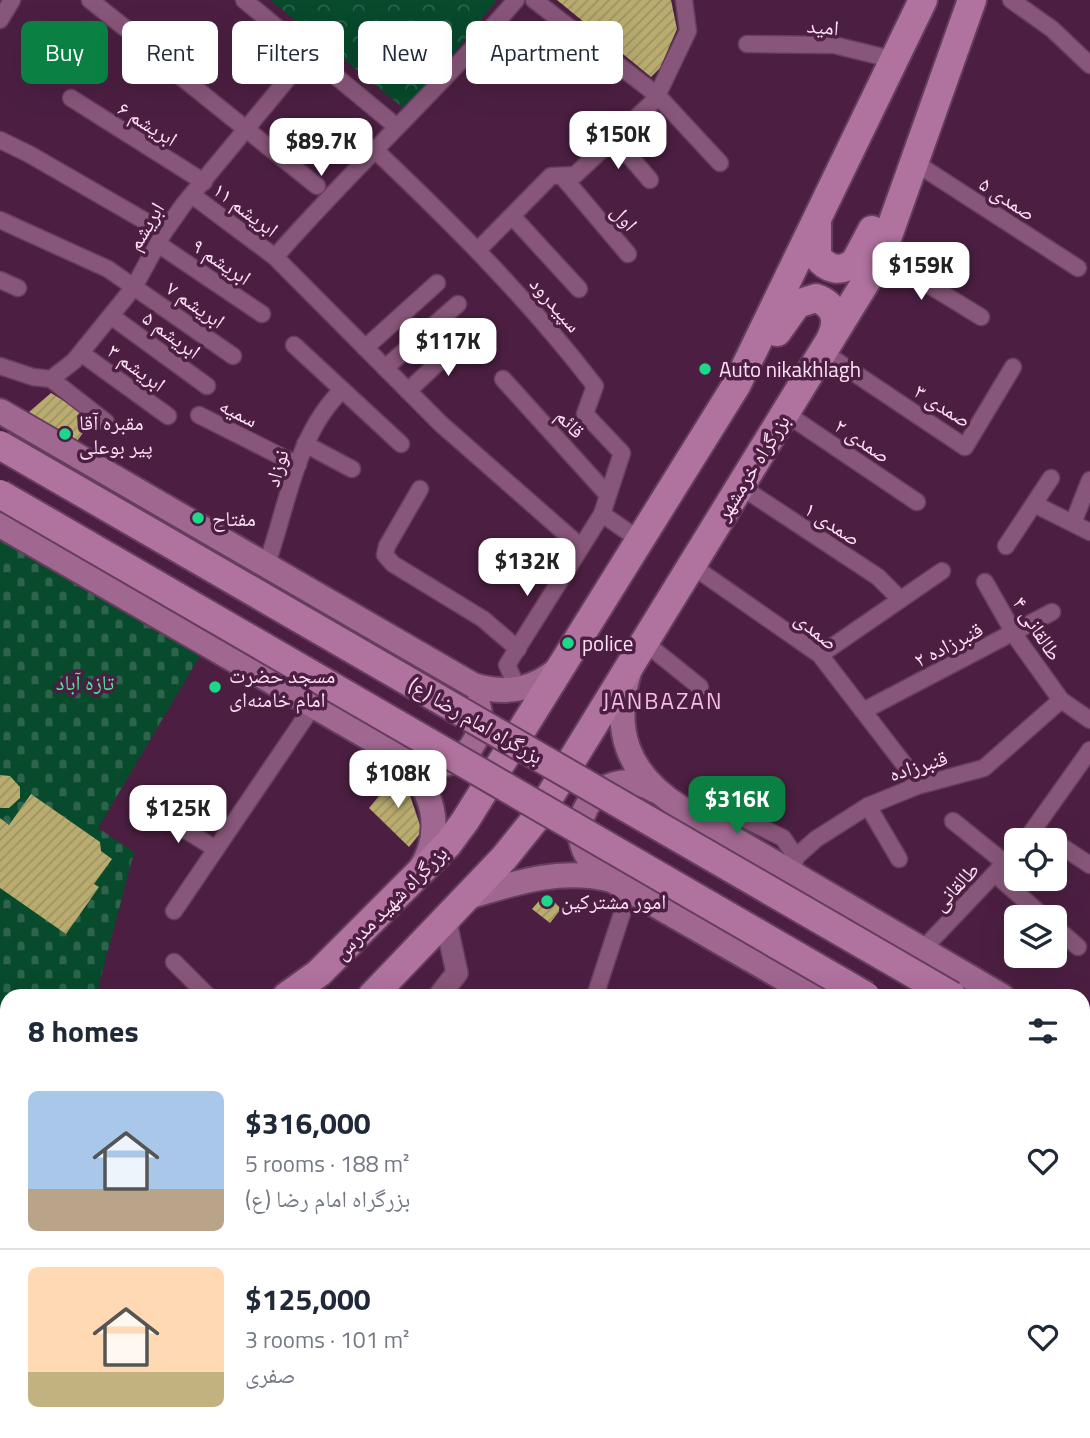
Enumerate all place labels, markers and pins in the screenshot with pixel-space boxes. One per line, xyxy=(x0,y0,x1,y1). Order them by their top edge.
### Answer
pin: $150K xyxy=(569,111,667,171)
pin: $89.7K xyxy=(264,118,378,178)
pin: $159K xyxy=(872,243,970,302)
pin: $117K xyxy=(399,318,497,378)
place label: Auto nikakhlagh xyxy=(719,353,861,385)
marker: Auto nikakhlagh xyxy=(697,361,713,377)
place label: مقبره آقا پیر بوعلی xyxy=(79,406,153,462)
marker: مقبره آقا پیر بوعلی xyxy=(57,426,73,442)
place label: مفتاح xyxy=(212,502,256,534)
marker: مفتاح xyxy=(190,510,206,526)
pin: $132K xyxy=(478,538,576,598)
place label: police xyxy=(582,627,633,659)
marker: police xyxy=(560,635,576,651)
place label: مسجد حضرت امام خامنه‌ای xyxy=(229,659,335,715)
marker: مسجد حضرت امام خامنه‌ای xyxy=(207,679,223,695)
pin: $108K xyxy=(349,750,447,810)
pin: $316K xyxy=(688,776,786,836)
pin: $125K xyxy=(129,786,227,845)
place label: امور مشترکین xyxy=(561,885,666,917)
marker: امور مشترکین xyxy=(539,893,555,909)

